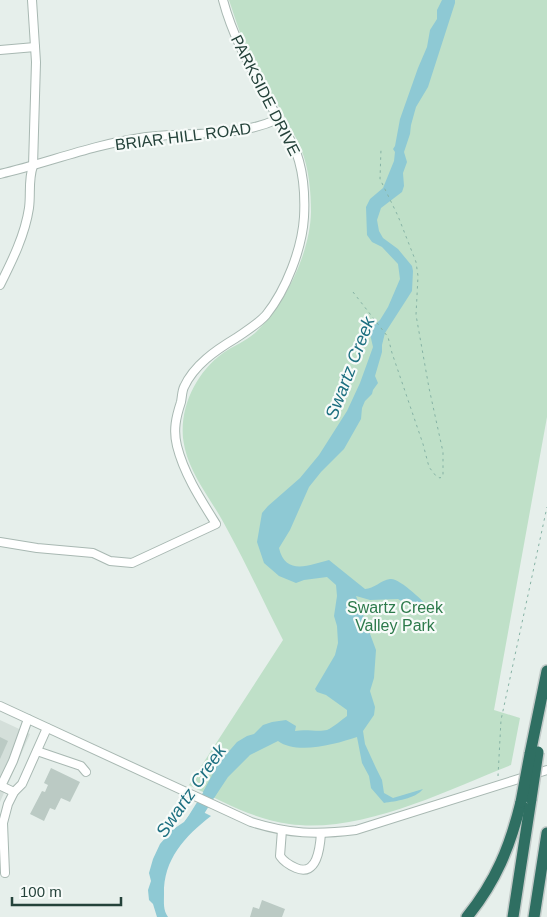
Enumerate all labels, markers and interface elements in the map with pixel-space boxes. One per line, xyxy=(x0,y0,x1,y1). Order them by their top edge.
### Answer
street label: PARKSIDE DRIVE xyxy=(228,32,303,158)
street label: BRIAR HILL ROAD xyxy=(114,120,252,153)
water label: Swartz Creek xyxy=(321,313,379,422)
park label: Swartz Creek Valley Park xyxy=(347,599,444,634)
water label: Swartz Creek xyxy=(152,740,231,841)
scale bar xyxy=(12,874,121,906)
text: 100 m xyxy=(20,883,62,900)

